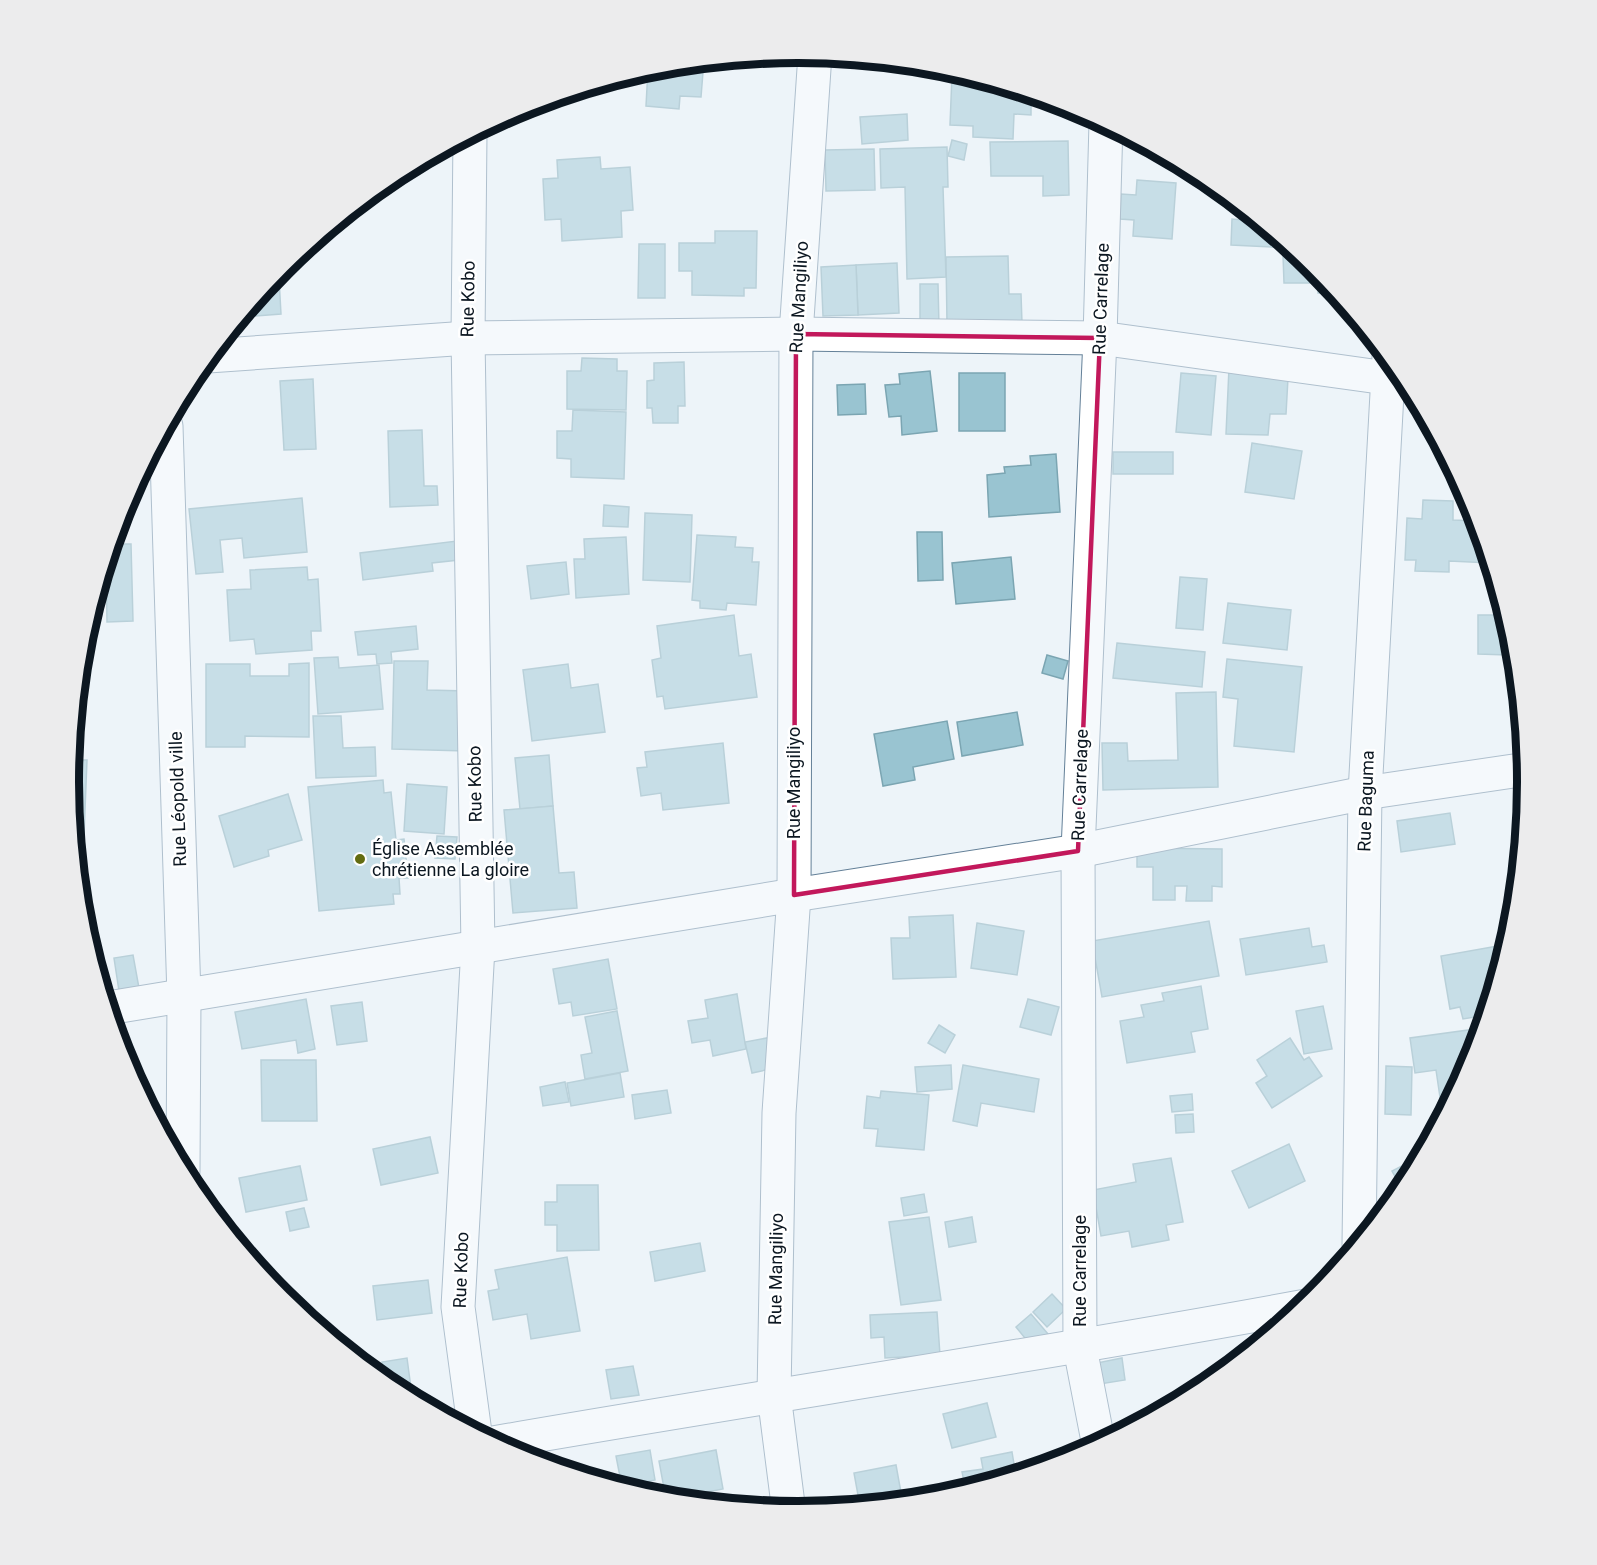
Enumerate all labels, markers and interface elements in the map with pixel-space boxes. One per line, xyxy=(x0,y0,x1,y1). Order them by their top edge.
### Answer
street label: Rue Mangiliyo xyxy=(785,240,812,354)
street label: Rue Carrelage xyxy=(1088,243,1113,355)
street label: Rue Kobo xyxy=(456,260,479,338)
street label: Rue Mangiliyo xyxy=(783,727,804,839)
street label: Rue Carrelage xyxy=(1067,729,1092,841)
street label: Rue Léopold ville xyxy=(165,731,190,867)
street label: Rue Kobo xyxy=(463,745,486,823)
street label: Rue Baguma xyxy=(1353,750,1378,852)
place label: Église Assemblée chrétienne La gloire xyxy=(372,838,529,880)
marker: Église Assemblée chrétienne La gloire xyxy=(353,852,367,866)
street label: Rue Mangiliyo xyxy=(764,1213,787,1325)
street label: Rue Carrelage xyxy=(1069,1215,1090,1327)
street label: Rue Kobo xyxy=(449,1231,472,1309)

